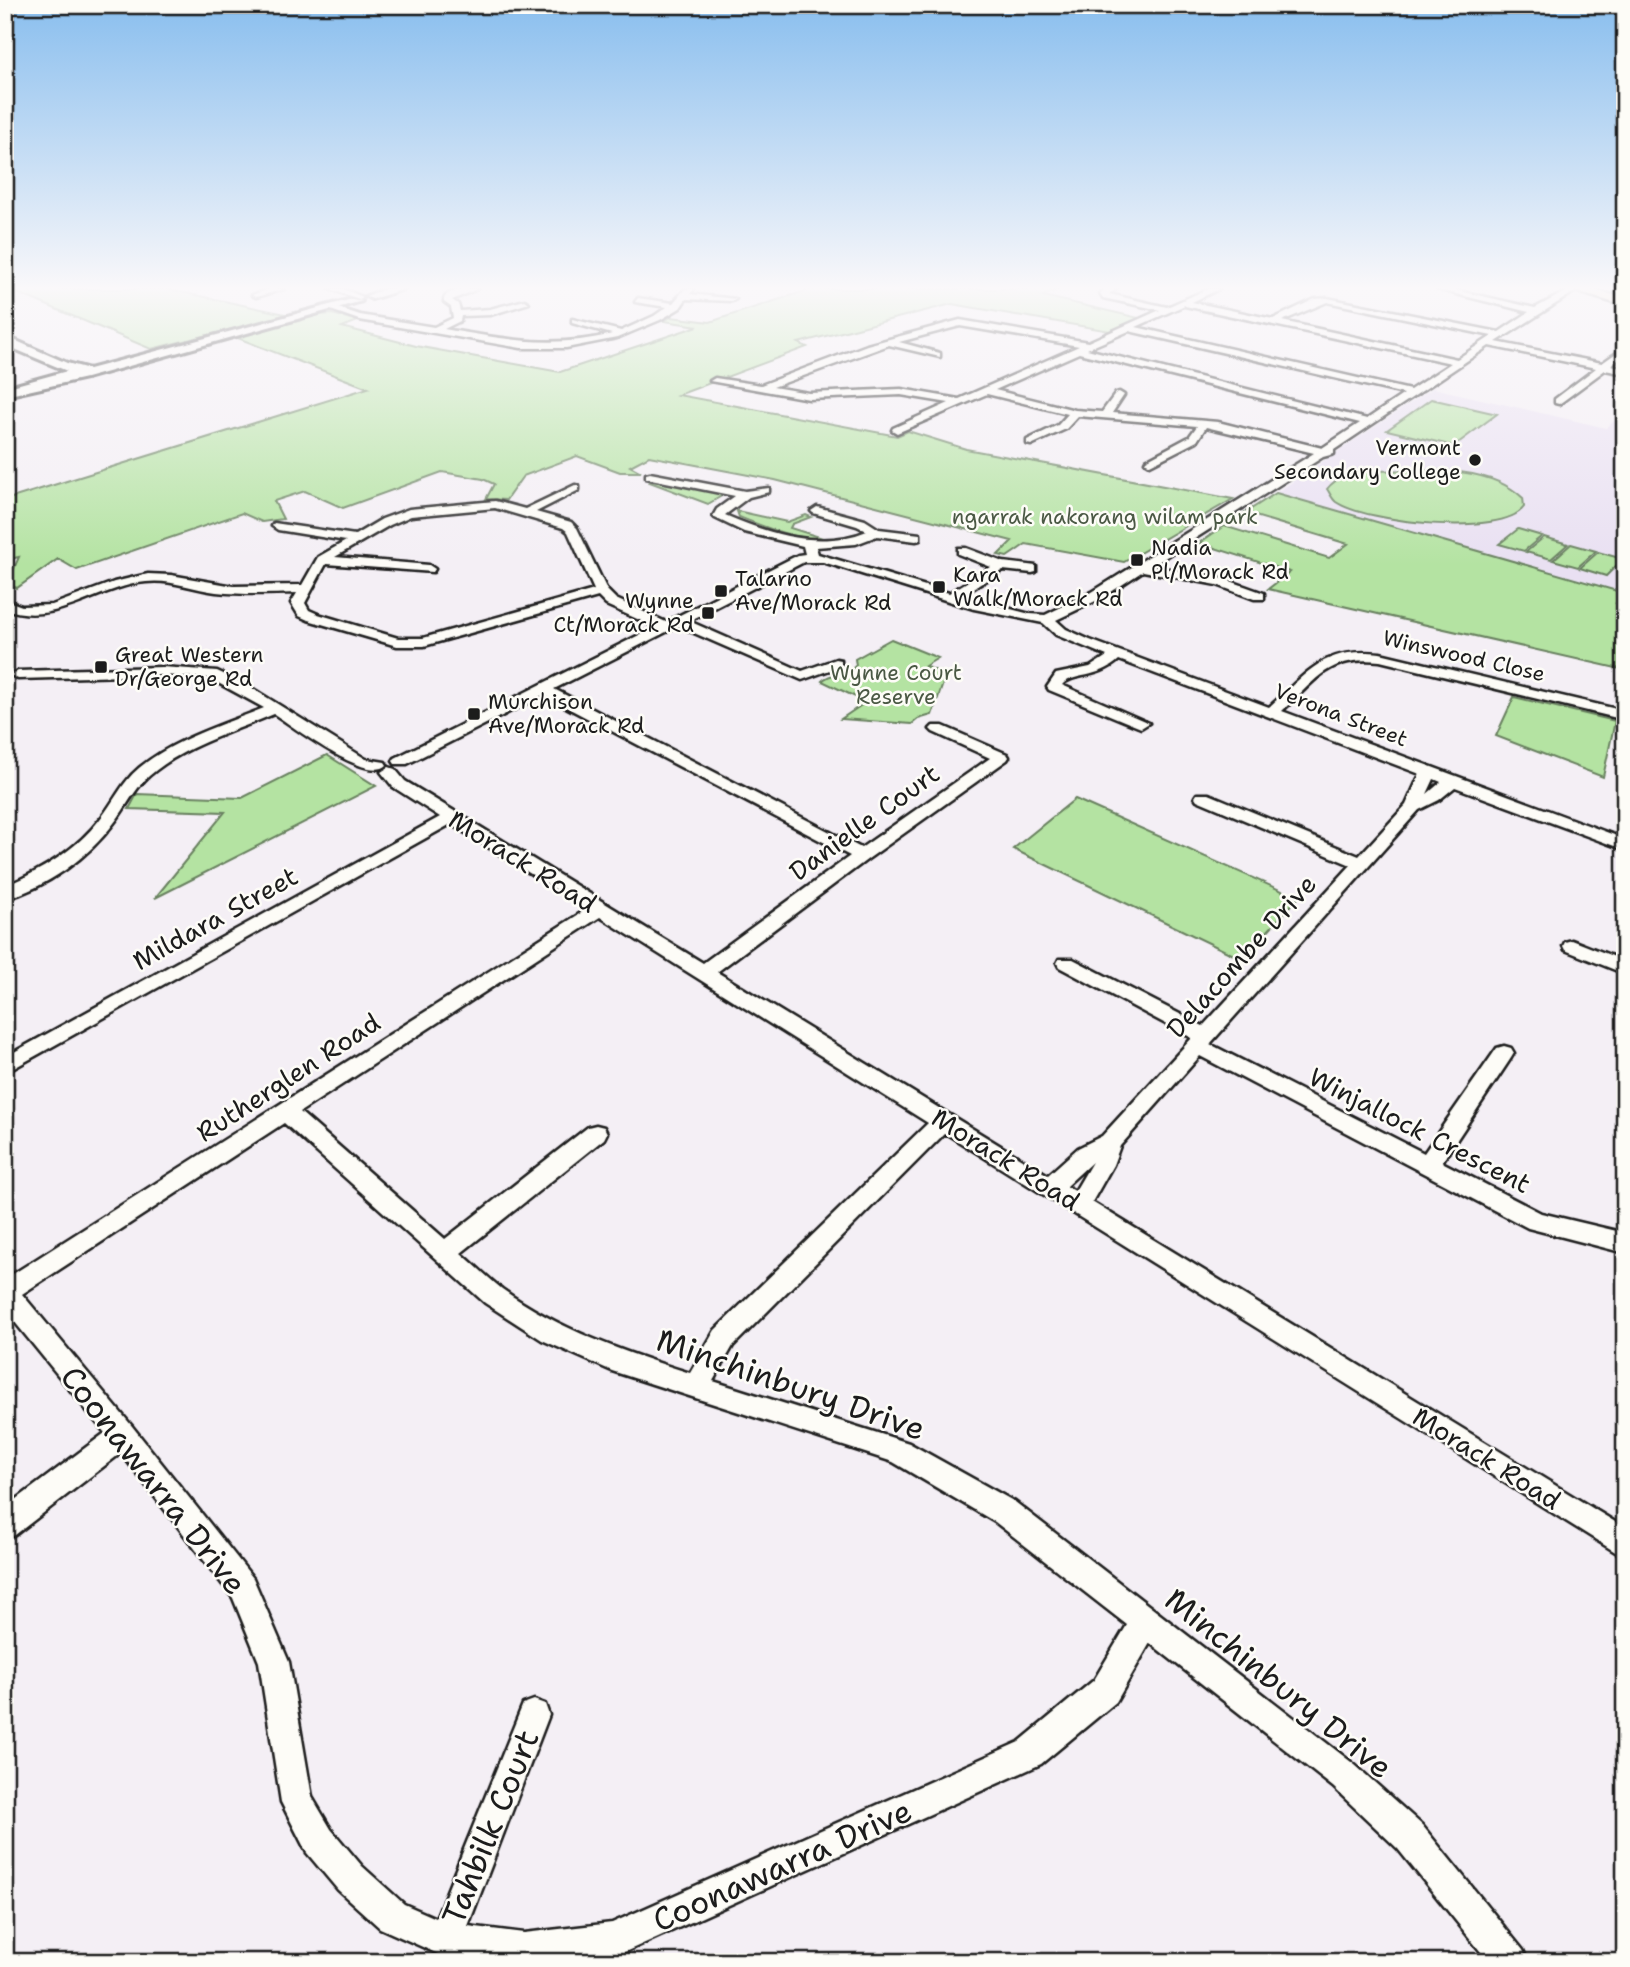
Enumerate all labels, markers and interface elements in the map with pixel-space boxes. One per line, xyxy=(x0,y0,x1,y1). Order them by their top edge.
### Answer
place label: Vermont Secondary College xyxy=(1274,434,1461,486)
marker: Vermont Secondary College xyxy=(1467,452,1483,468)
park label: ngarrak nakorang wilam park xyxy=(952,503,1258,531)
place label: Nadia Pl/Morack Rd xyxy=(1151,534,1289,586)
marker: Nadia Pl/Morack Rd xyxy=(1129,552,1145,568)
place label: Kara Walk/Morack Rd xyxy=(953,561,1122,613)
place label: Talarno Ave/Morack Rd xyxy=(735,565,891,617)
marker: Kara Walk/Morack Rd xyxy=(931,579,947,595)
marker: Talarno Ave/Morack Rd xyxy=(713,583,729,599)
place label: Wynne Ct/Morack Rd xyxy=(554,587,694,639)
marker: Wynne Ct/Morack Rd xyxy=(700,605,716,621)
street label: Winswood Close xyxy=(1380,624,1548,688)
place label: Great Western Dr/George Rd xyxy=(115,641,264,693)
marker: Great Western Dr/George Rd xyxy=(93,659,109,675)
park label: Wynne Court Reserve xyxy=(830,659,962,711)
street label: Verona Street xyxy=(1271,677,1411,753)
place label: Murchison Ave/Morack Rd xyxy=(488,688,644,740)
marker: Murchison Ave/Morack Rd xyxy=(466,706,482,722)
street label: Danielle Court xyxy=(782,756,946,888)
street label: Morack Road xyxy=(442,801,604,921)
street label: Mildara Street xyxy=(126,858,304,978)
street label: Delacombe Drive xyxy=(1158,867,1324,1045)
street label: Rutherglen Road xyxy=(189,1004,387,1150)
street label: Winjallock Crescent xyxy=(1303,1059,1537,1201)
street label: Morack Road xyxy=(925,1099,1087,1219)
street label: Minchinbury Drive xyxy=(651,1318,931,1450)
street label: Coonawarra Drive xyxy=(51,1357,257,1603)
street label: Morack Road xyxy=(1406,1398,1568,1518)
street label: Minchinbury Drive xyxy=(1156,1578,1402,1788)
street label: Tahbilk Court xyxy=(431,1723,549,1931)
street label: Coonawarra Drive xyxy=(646,1789,918,1941)

